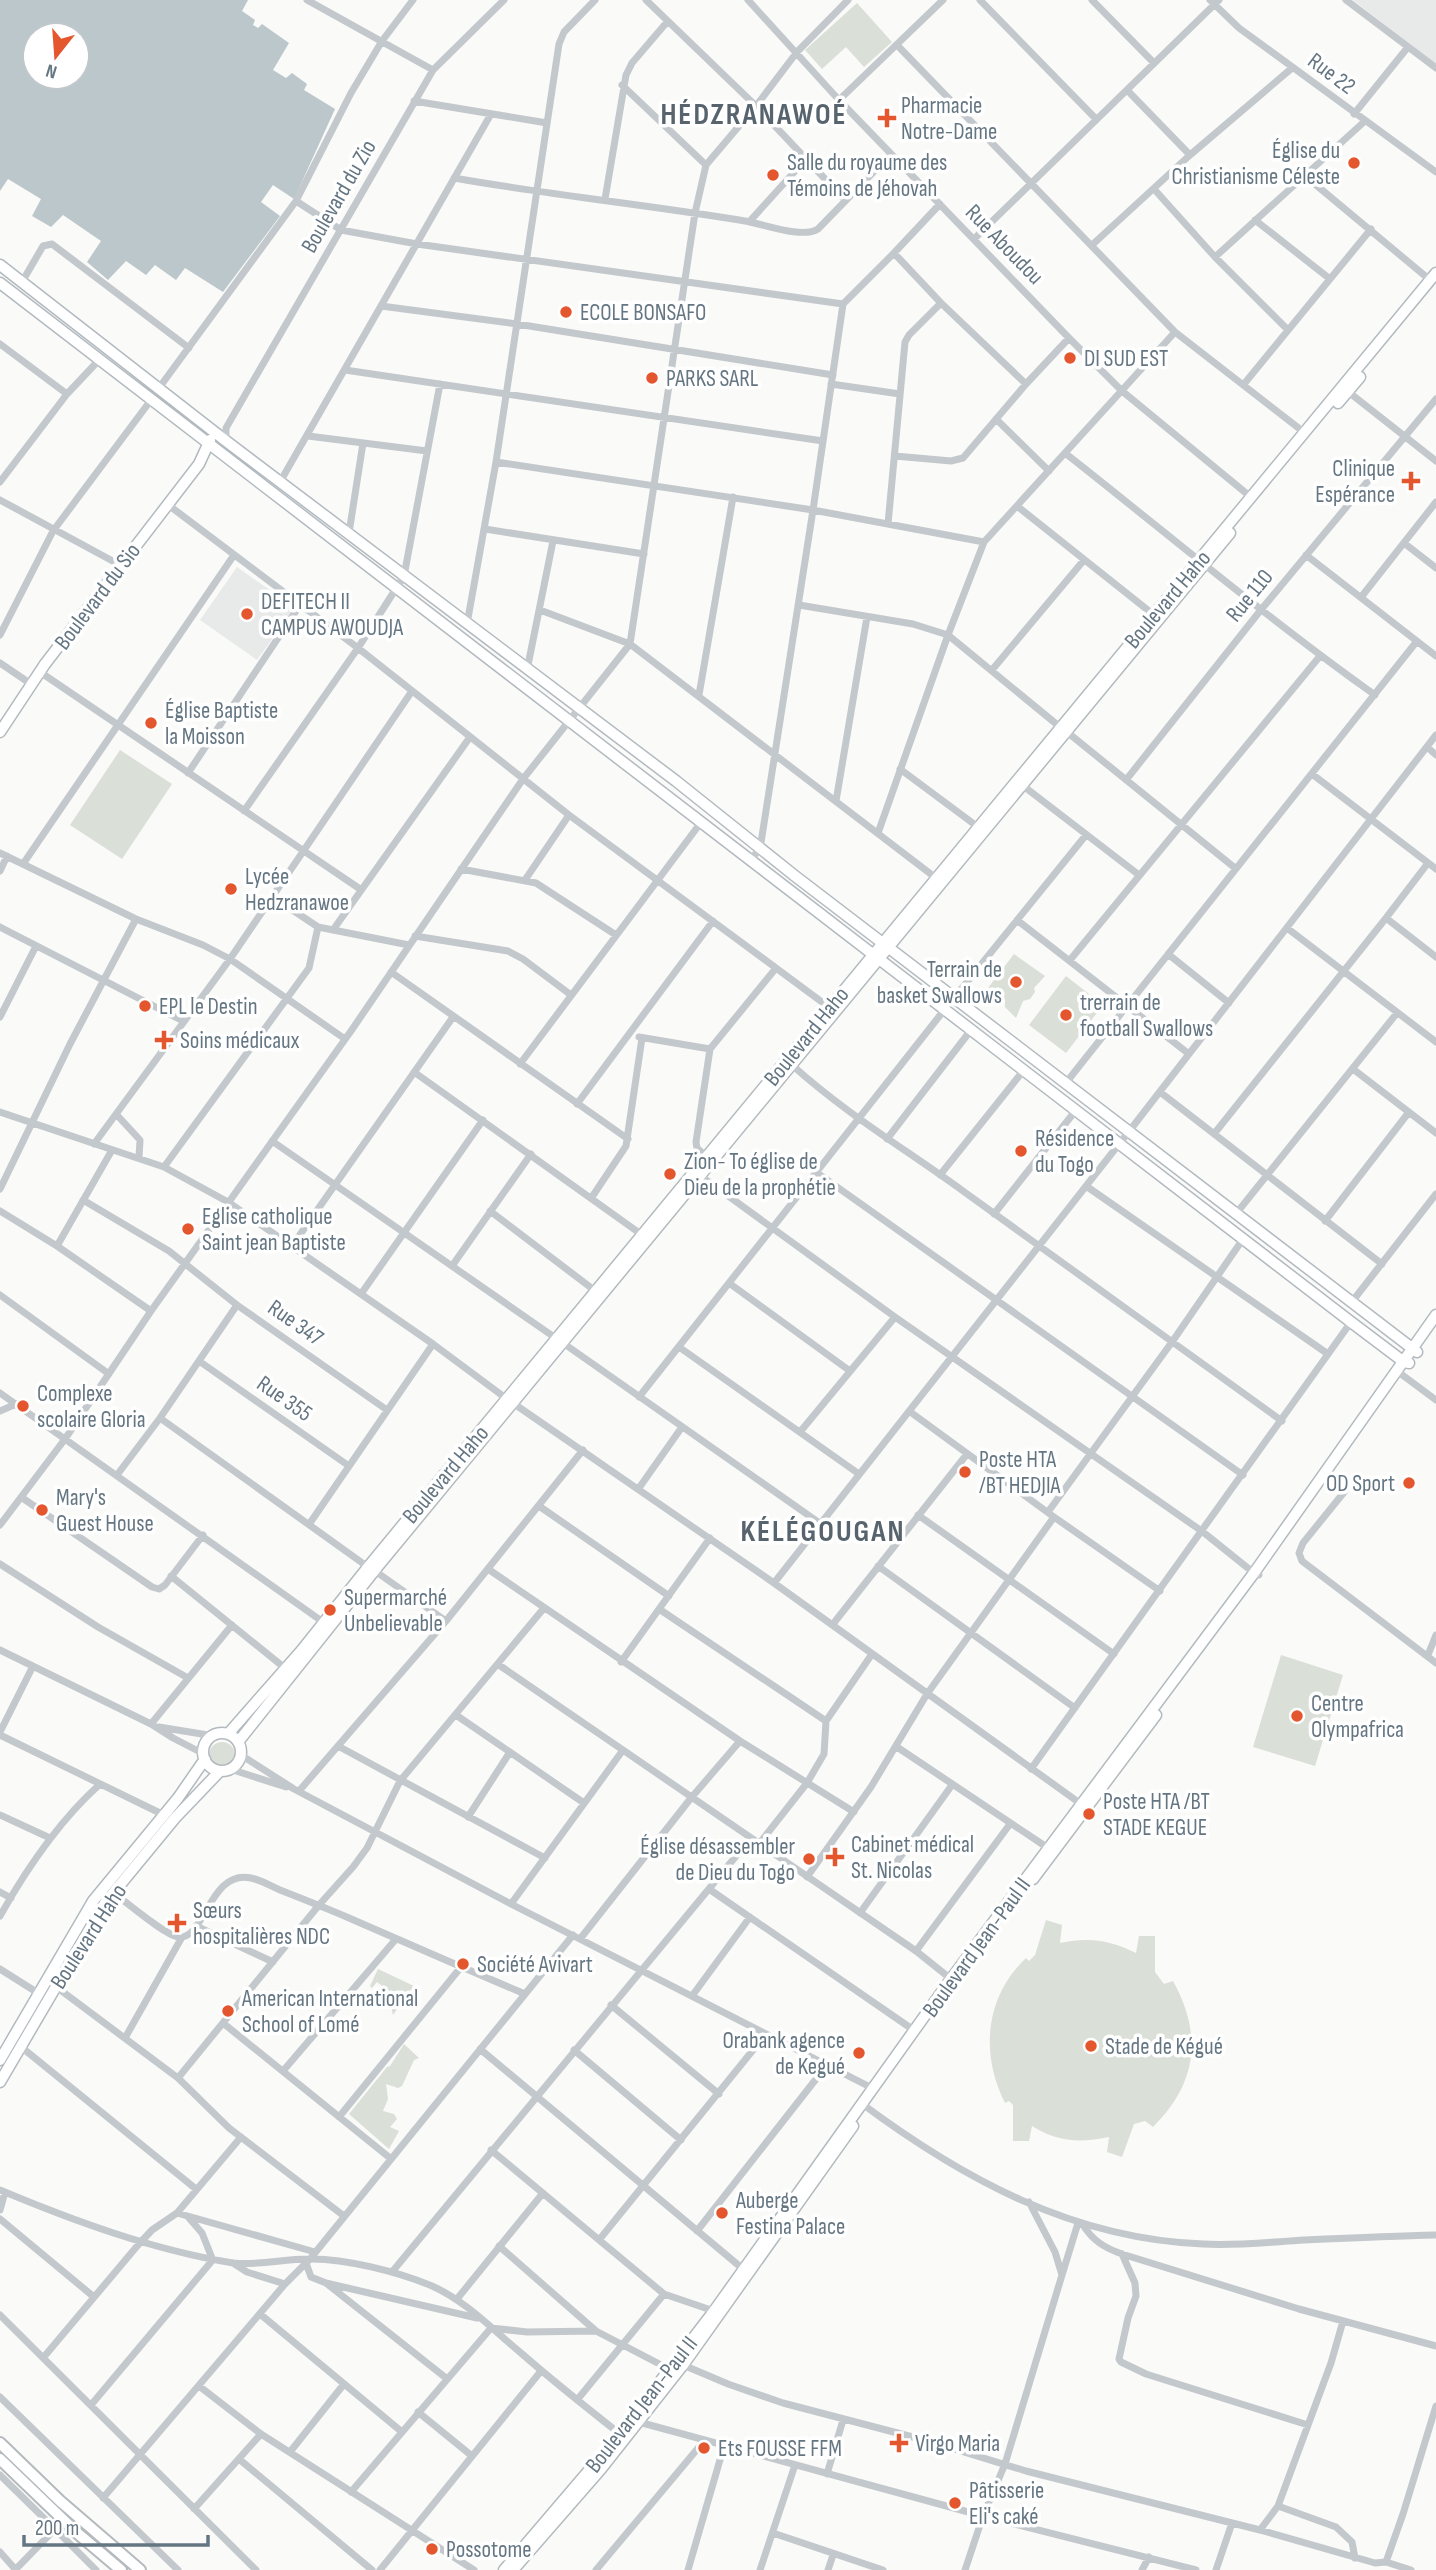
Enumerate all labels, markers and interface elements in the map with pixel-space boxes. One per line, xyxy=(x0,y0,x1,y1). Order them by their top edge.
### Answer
north arrow xyxy=(21,21,91,91)
street label: Rue 22 xyxy=(1302,47,1361,101)
text: N xyxy=(43,58,60,83)
place label: Pharmacie Notre-Dame xyxy=(901,92,997,146)
district label: HÉDZRANAWOÉ xyxy=(660,97,848,133)
marker: Pharmacie Notre-Dame xyxy=(879,110,895,126)
street label: Boulevard du Zio xyxy=(295,135,382,258)
place label: Église du Christianisme Céleste xyxy=(1172,137,1340,191)
place label: Salle du royaume des Témoins de Jéhovah xyxy=(787,149,947,203)
marker: Église du Christianisme Céleste xyxy=(1346,155,1362,171)
marker: Salle du royaume des Témoins de Jéhovah xyxy=(765,167,781,183)
street label: Rue Aboudou xyxy=(959,199,1049,291)
place label: ECOLE BONSAFO xyxy=(580,299,706,327)
marker: ECOLE BONSAFO xyxy=(558,304,574,320)
place label: DI SUD EST xyxy=(1084,345,1168,373)
marker: DI SUD EST xyxy=(1062,350,1078,366)
place label: PARKS SARL xyxy=(666,365,759,393)
marker: PARKS SARL xyxy=(644,370,660,386)
place label: Clinique Espérance xyxy=(1315,455,1395,509)
marker: Clinique Espérance xyxy=(1401,471,1421,491)
street label: Boulevard du Sio xyxy=(49,538,147,655)
street label: Boulevard Haho xyxy=(1119,545,1217,654)
street label: Rue 110 xyxy=(1220,564,1279,628)
place label: DEFITECH II CAMPUS AWOUDJA xyxy=(261,588,403,642)
marker: DEFITECH II CAMPUS AWOUDJA xyxy=(239,606,255,622)
place label: Église Baptiste la Moisson xyxy=(165,697,278,751)
marker: Église Baptiste la Moisson xyxy=(143,715,159,731)
place label: Lycée Hedzranawoe xyxy=(245,863,349,917)
marker: Lycée Hedzranawoe xyxy=(223,881,239,897)
place label: Terrain de basket Swallows xyxy=(877,956,1002,1010)
marker: Terrain de basket Swallows xyxy=(1008,974,1024,990)
street label: Boulevard Haho xyxy=(758,981,855,1092)
place label: trerrain de football Swallows xyxy=(1080,989,1213,1043)
place label: EPL le Destin xyxy=(159,993,258,1021)
marker: EPL le Destin xyxy=(137,998,153,1014)
marker: trerrain de football Swallows xyxy=(1058,1007,1074,1023)
place label: Soins médicaux xyxy=(180,1027,300,1055)
marker: Soins médicaux xyxy=(154,1030,174,1050)
place label: Résidence du Togo xyxy=(1035,1125,1114,1179)
marker: Résidence du Togo xyxy=(1013,1143,1029,1159)
place label: Zion- To église de Dieu de la prophétie xyxy=(684,1148,836,1202)
marker: Zion- To église de Dieu de la prophétie xyxy=(662,1166,678,1182)
place label: Eglise catholique Saint jean Baptiste xyxy=(202,1203,346,1257)
marker: Eglise catholique Saint jean Baptiste xyxy=(180,1221,196,1237)
street label: Rue 347 xyxy=(262,1294,329,1352)
street label: Rue 355 xyxy=(251,1370,318,1428)
place label: Complexe scolaire Gloria xyxy=(37,1380,146,1434)
marker: Complexe scolaire Gloria xyxy=(15,1398,31,1414)
street label: Boulevard Haho xyxy=(397,1420,495,1529)
place label: Poste HTA /BT HEDJIA xyxy=(979,1446,1061,1500)
marker: Poste HTA /BT HEDJIA xyxy=(957,1464,973,1480)
place label: OD Sport xyxy=(1326,1470,1395,1498)
marker: OD Sport xyxy=(1401,1475,1417,1491)
place label: Mary's Guest House xyxy=(56,1484,154,1538)
marker: Mary's Guest House xyxy=(34,1502,50,1518)
district label: KÉLÉGOUGAN xyxy=(740,1514,906,1550)
place label: Supermarché Unbelievable xyxy=(344,1584,447,1638)
marker: Supermarché Unbelievable xyxy=(322,1602,338,1618)
place label: Centre Olympafrica xyxy=(1311,1690,1404,1744)
marker: Centre Olympafrica xyxy=(1289,1708,1305,1724)
place label: Poste HTA /BT STADE KEGUE xyxy=(1103,1788,1210,1842)
marker: Poste HTA /BT STADE KEGUE xyxy=(1081,1806,1097,1822)
place label: Cabinet médical St. Nicolas xyxy=(851,1831,974,1885)
place label: Église désassembler de Dieu du Togo xyxy=(640,1833,795,1887)
marker: Cabinet médical St. Nicolas xyxy=(825,1847,845,1867)
marker: Église désassembler de Dieu du Togo xyxy=(801,1851,817,1867)
street label: Boulevard Jean-Paul II xyxy=(917,1872,1037,2023)
street label: Boulevard Haho xyxy=(45,1879,133,1994)
place label: Sœurs hospitalières NDC xyxy=(193,1897,330,1951)
marker: Sœurs hospitalières NDC xyxy=(167,1913,187,1933)
place label: Société Avivart xyxy=(477,1951,593,1979)
marker: Société Avivart xyxy=(455,1956,471,1972)
place label: American International School of Lomé xyxy=(241,1985,418,2039)
marker: American International School of Lomé xyxy=(220,2003,236,2019)
place label: Orabank agence de Kegué xyxy=(723,2027,845,2081)
place label: Stade de Kégué xyxy=(1105,2033,1223,2061)
marker: Stade de Kégué xyxy=(1083,2038,1099,2054)
marker: Orabank agence de Kegué xyxy=(851,2045,867,2061)
place label: Auberge Festina Palace xyxy=(735,2187,845,2241)
marker: Auberge Festina Palace xyxy=(714,2205,730,2221)
street label: Boulevard Jean-Paul II xyxy=(580,2331,704,2479)
place label: Virgo Maria xyxy=(915,2430,1000,2458)
marker: Virgo Maria xyxy=(889,2433,909,2453)
place label: Ets FOUSSE FFM xyxy=(718,2435,842,2463)
marker: Ets FOUSSE FFM xyxy=(696,2440,712,2456)
place label: Pâtisserie Eli's caké xyxy=(969,2477,1044,2531)
marker: Pâtisserie Eli's caké xyxy=(947,2495,963,2511)
scale bar xyxy=(24,2504,208,2548)
text: 200 m xyxy=(35,2516,79,2541)
place label: Possotome xyxy=(446,2536,531,2564)
marker: Possotome xyxy=(424,2541,440,2557)

